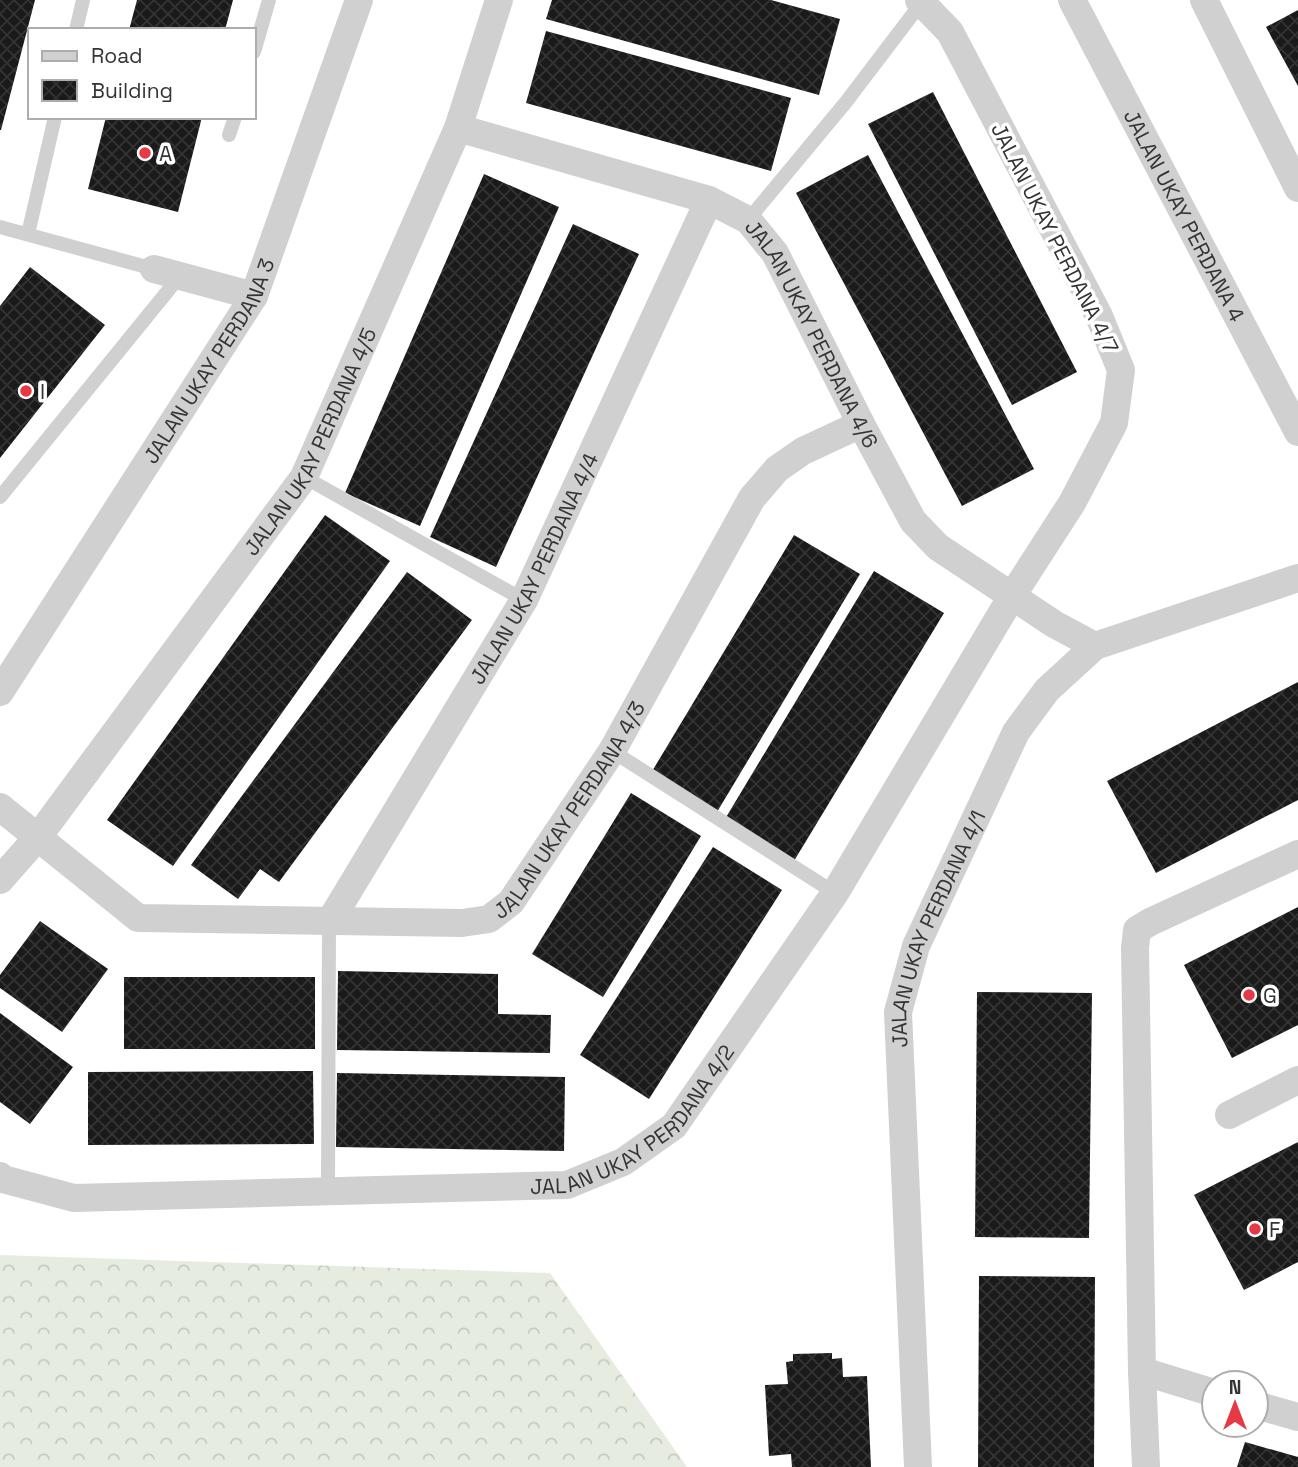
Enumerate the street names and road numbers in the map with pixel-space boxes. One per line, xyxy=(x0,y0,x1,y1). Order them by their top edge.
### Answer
street label: JALAN UKAY PERDANA 4 xyxy=(1118,105,1251,326)
street label: JALAN UKAY PERDANA 4/7 xyxy=(985,118,1125,358)
street label: JALAN UKAY PERDANA 4/6 xyxy=(739,214,885,453)
street label: JALAN UKAY PERDANA 3 xyxy=(137,255,280,468)
street label: JALAN UKAY PERDANA 4/5 xyxy=(237,323,382,561)
street label: JALAN UKAY PERDANA 4/4 xyxy=(463,448,604,689)
street label: JALAN UKAY PERDANA 4/3 xyxy=(487,696,651,924)
street label: JALAN UKAY PERDANA 4/1 xyxy=(884,806,991,1048)
street label: JALAN UKAY PERDANA 4/2 xyxy=(530,1039,740,1199)

